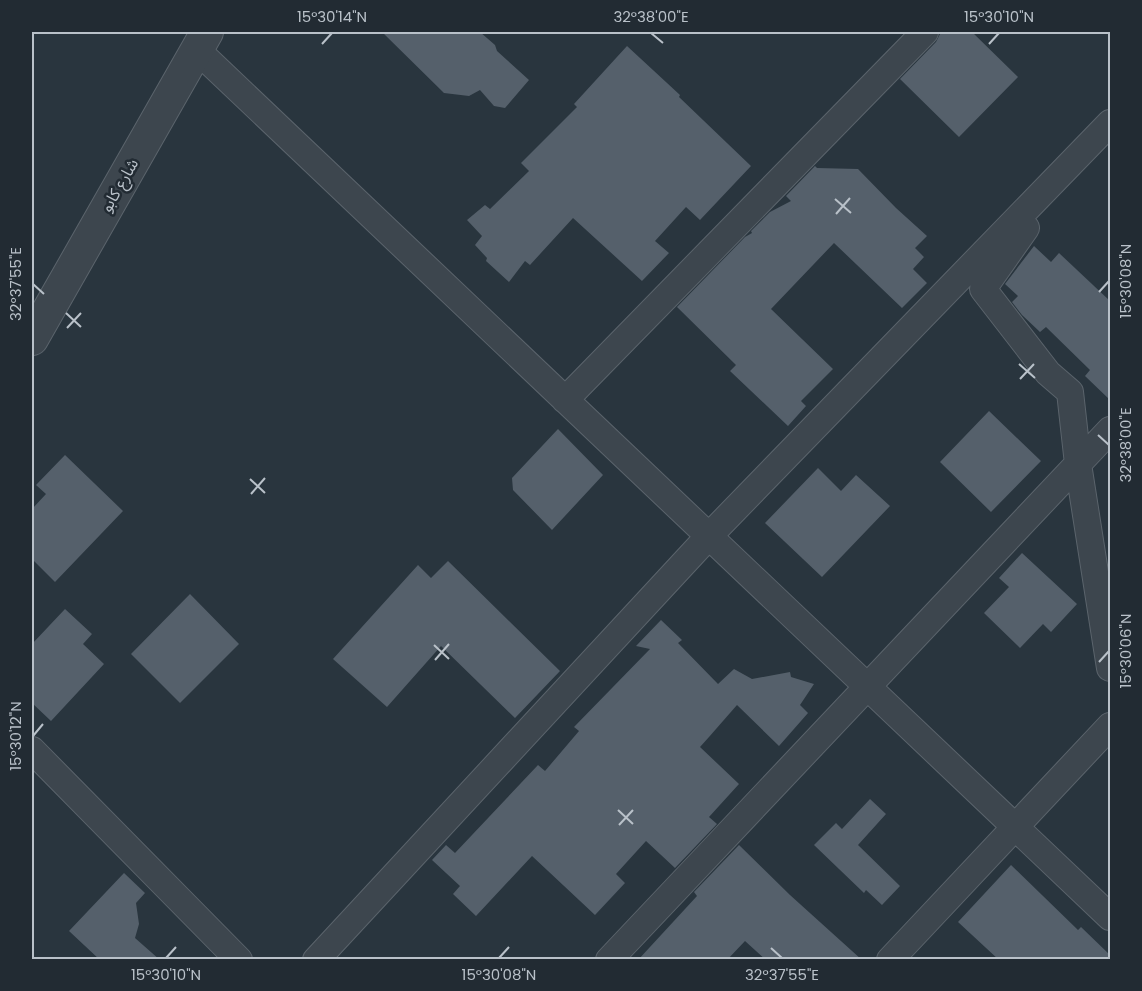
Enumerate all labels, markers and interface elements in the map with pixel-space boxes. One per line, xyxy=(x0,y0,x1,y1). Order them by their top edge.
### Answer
text: 15°30'14"N xyxy=(297,6,367,27)
text: 32°38'00"E xyxy=(613,6,689,27)
text: 15°30'10"N xyxy=(964,6,1034,27)
street label: شارع كابو xyxy=(95,154,145,217)
text: 15°30'08"N xyxy=(1115,244,1136,318)
text: 32°37'55"E xyxy=(5,247,26,321)
text: 32°38'00"E xyxy=(1115,407,1136,483)
text: 15°30'06"N xyxy=(1115,614,1136,688)
text: 15°30'12"N xyxy=(5,701,26,771)
text: 15°30'10"N xyxy=(131,964,201,985)
text: 15°30'08"N xyxy=(462,964,536,985)
text: 32°37'55"E xyxy=(745,964,819,985)

